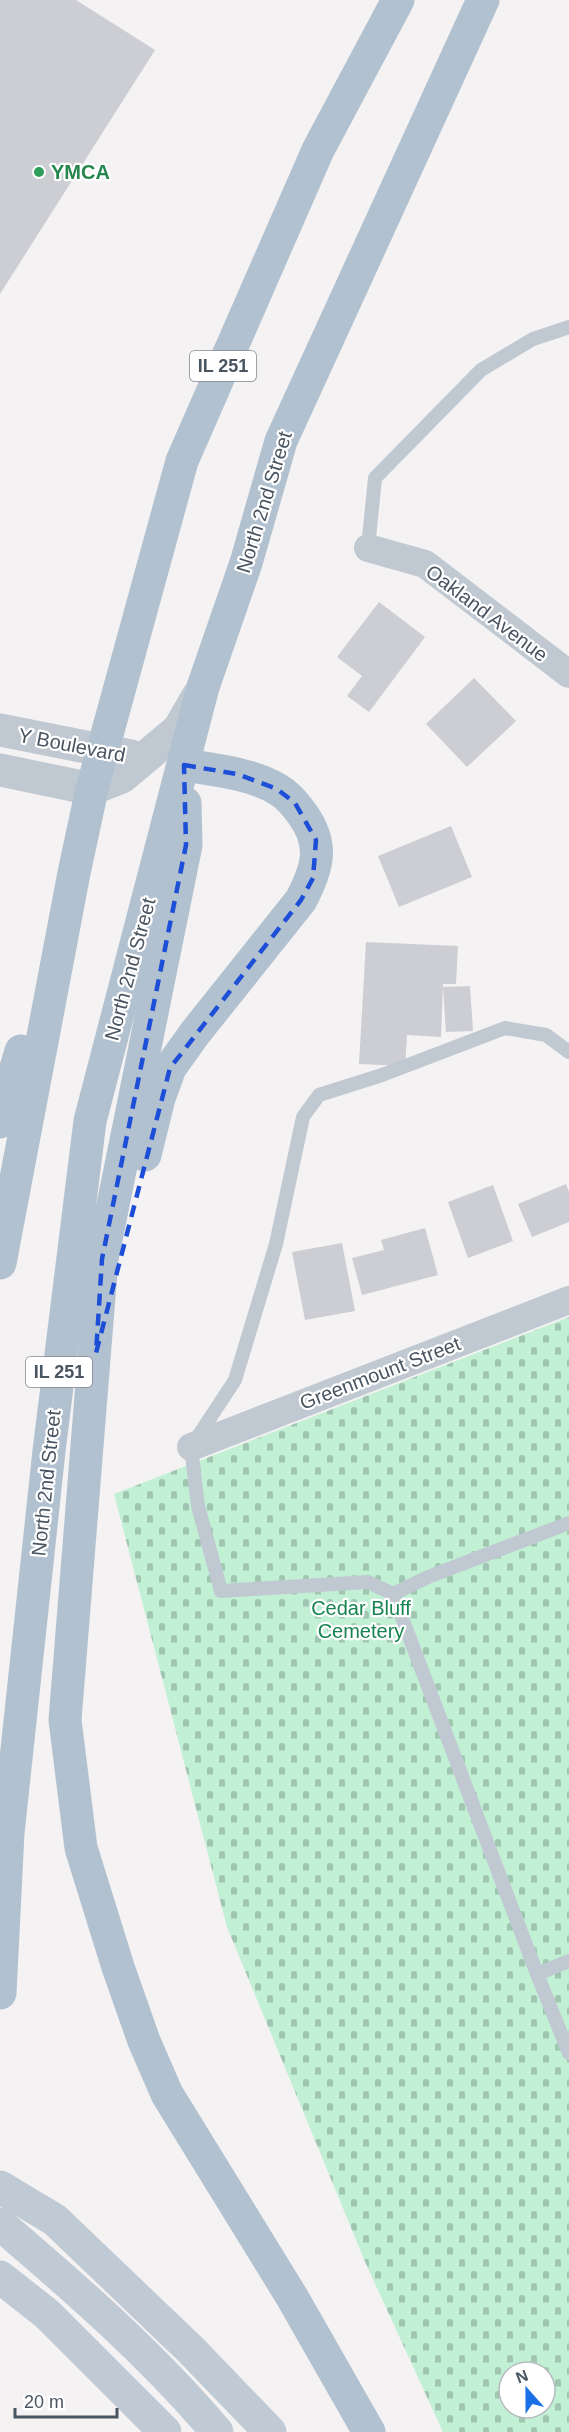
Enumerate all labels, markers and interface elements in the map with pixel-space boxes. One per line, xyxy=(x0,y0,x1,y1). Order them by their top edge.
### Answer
place label: YMCA xyxy=(51,161,110,183)
marker: YMCA xyxy=(32,165,46,179)
road number: IL 251 xyxy=(190,351,256,381)
street label: North 2nd Street xyxy=(232,428,296,575)
street label: Oakland Avenue xyxy=(422,560,552,666)
street label: Y Boulevard xyxy=(17,724,127,766)
street label: North 2nd Street xyxy=(100,895,160,1043)
street label: Greenmount Street xyxy=(297,1332,464,1414)
road number: IL 251 xyxy=(26,1357,92,1387)
street label: North 2nd Street xyxy=(27,1408,65,1557)
park label: Cedar Bluff Cemetery xyxy=(311,1597,411,1642)
north arrow xyxy=(497,2360,557,2420)
text: N xyxy=(513,2366,530,2386)
scale bar xyxy=(15,2381,117,2419)
text: 20 m xyxy=(24,2392,64,2412)

